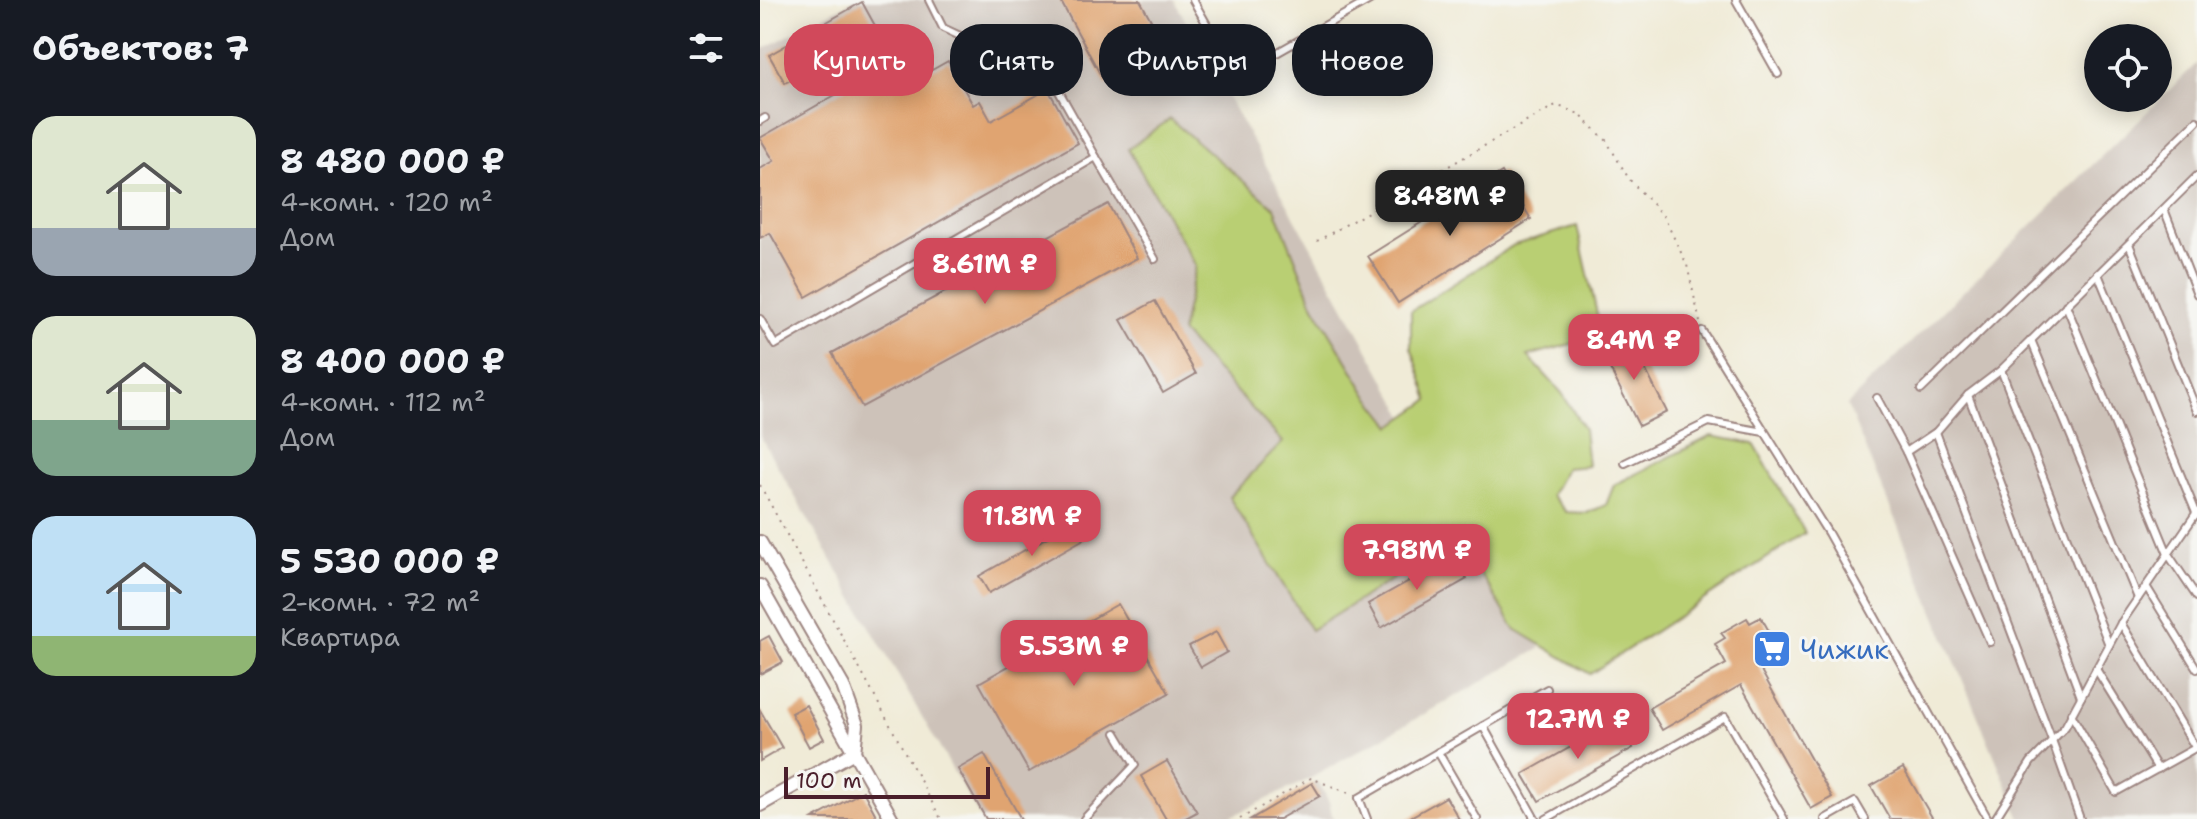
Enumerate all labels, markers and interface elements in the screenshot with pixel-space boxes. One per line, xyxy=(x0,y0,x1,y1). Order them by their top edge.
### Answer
chip: Купить xyxy=(784,24,934,96)
chip: Снять xyxy=(950,24,1083,96)
chip: Фильтры xyxy=(1099,24,1276,96)
chip: Новое xyxy=(1292,24,1433,96)
map controls xyxy=(2084,24,2172,112)
button: locate xyxy=(2084,24,2172,112)
text: Объектов: 7 xyxy=(32,25,249,71)
icon: filters xyxy=(684,26,728,70)
text: 8 480 000 ₽ xyxy=(280,138,505,184)
icon: home xyxy=(96,148,192,244)
pin: 8.48M ₽ xyxy=(1376,170,1524,238)
text: 8.48M ₽ xyxy=(1393,178,1507,213)
text: 4-комн. · 120 m² xyxy=(280,184,493,219)
text: Дом xyxy=(280,219,335,254)
pin: 8.61M ₽ xyxy=(911,238,1059,306)
text: 8.61M ₽ xyxy=(932,246,1038,281)
pin: 8.4M ₽ xyxy=(1569,314,1699,382)
text: 8.4M ₽ xyxy=(1586,322,1682,357)
text: 8 400 000 ₽ xyxy=(280,338,505,384)
icon: home xyxy=(96,348,192,444)
text: 4-комн. · 112 m² xyxy=(280,384,486,419)
text: Дом xyxy=(280,419,335,454)
pin: 11.8M ₽ xyxy=(958,490,1106,558)
text: 11.8M ₽ xyxy=(982,498,1082,533)
pin: 7.98M ₽ xyxy=(1343,524,1491,592)
text: 7.98M ₽ xyxy=(1362,532,1472,567)
text: 5 530 000 ₽ xyxy=(280,538,500,584)
icon: home xyxy=(96,548,192,644)
text: 2-комн. · 72 m² xyxy=(280,584,480,619)
text: Квартира xyxy=(280,619,400,654)
pin: 5.53M ₽ xyxy=(1000,620,1148,688)
text: 5.53M ₽ xyxy=(1019,628,1129,663)
supermarket icon: Чижик xyxy=(1751,628,1793,670)
place label: Чижик xyxy=(1800,630,1889,668)
pin: 12.7M ₽ xyxy=(1504,693,1652,761)
text: 12.7M ₽ xyxy=(1525,701,1631,736)
scale bar xyxy=(784,763,990,799)
text: 100 m xyxy=(796,766,862,795)

